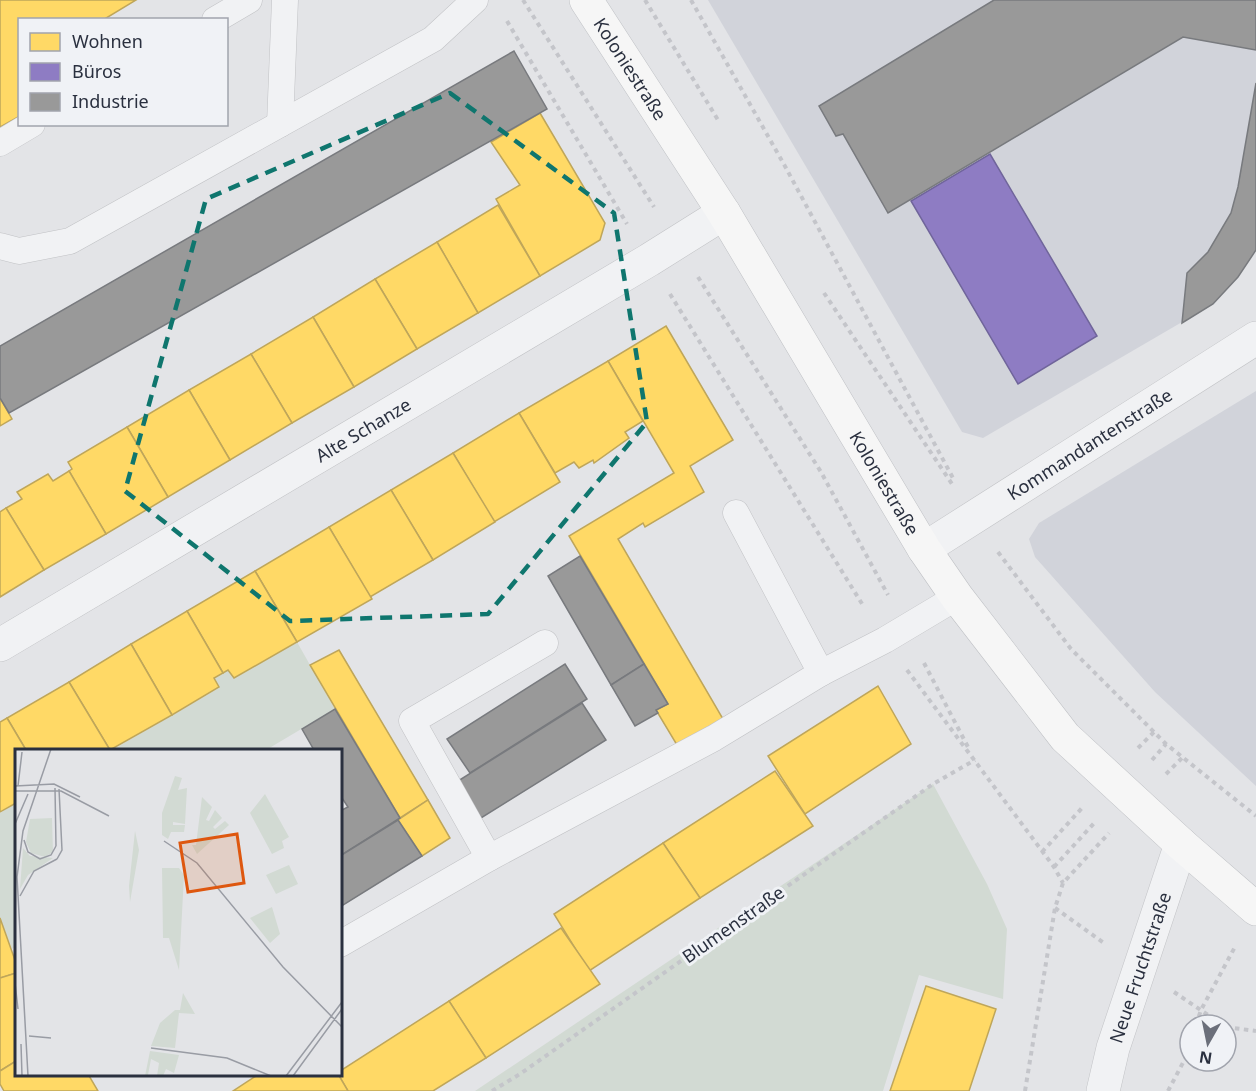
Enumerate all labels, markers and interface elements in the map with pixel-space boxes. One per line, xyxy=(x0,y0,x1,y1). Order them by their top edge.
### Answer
street label: Koloniestraße xyxy=(589,13,673,125)
legend xyxy=(18,18,228,126)
text: Wohnen xyxy=(72,29,143,53)
text: Büros xyxy=(72,59,121,83)
text: Industrie xyxy=(72,89,149,113)
street label: Kommandantenstraße xyxy=(1002,383,1176,505)
street label: Alte Schanze xyxy=(311,392,415,467)
street label: Koloniestraße xyxy=(844,426,925,540)
inset map xyxy=(15,749,342,1076)
street label: Blumenstraße xyxy=(677,880,789,968)
street label: Neue Fruchtstraße xyxy=(1103,889,1176,1046)
north arrow xyxy=(1178,1013,1238,1073)
text: N xyxy=(1198,1046,1214,1070)

